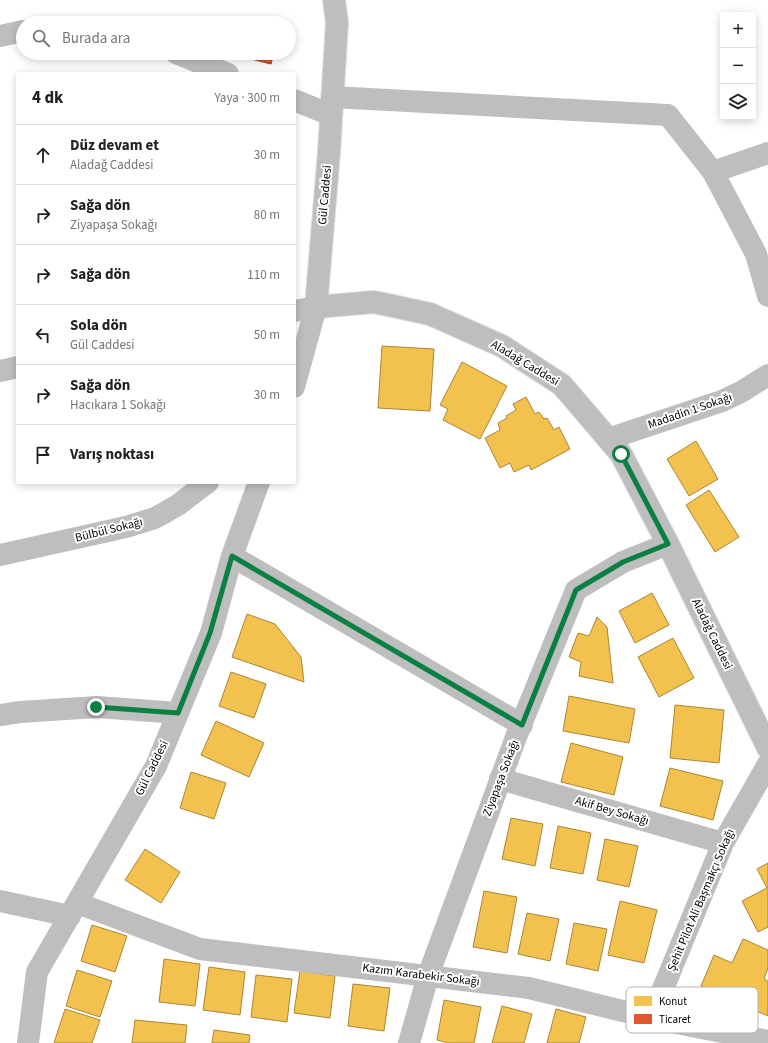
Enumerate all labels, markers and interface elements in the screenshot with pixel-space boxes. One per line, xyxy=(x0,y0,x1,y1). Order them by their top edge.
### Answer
map controls xyxy=(720,12,756,120)
button: + xyxy=(720,12,756,48)
search box xyxy=(16,16,296,60)
icon: search xyxy=(30,27,52,49)
text: Burada ara xyxy=(62,28,130,49)
button: − xyxy=(720,48,756,84)
button: layers xyxy=(720,84,756,120)
text: 4 dk xyxy=(32,86,63,110)
text: Yaya · 300 m xyxy=(215,89,280,107)
text: Düz devam et xyxy=(70,135,159,156)
icon: ahead xyxy=(32,144,54,166)
text: 30 m xyxy=(254,146,280,164)
text: Aladağ Caddesi xyxy=(70,156,153,174)
street label: Gül Caddesi xyxy=(314,165,336,225)
text: Sağa dön xyxy=(70,195,130,216)
icon: right xyxy=(32,204,54,226)
text: 80 m xyxy=(254,206,280,224)
text: Ziyapaşa Sokağı xyxy=(70,216,157,234)
icon: right xyxy=(32,264,54,286)
text: Sağa dön xyxy=(70,264,130,285)
text: 110 m xyxy=(247,266,280,284)
text: Sola dön xyxy=(70,315,127,336)
icon: left xyxy=(32,324,54,346)
text: 50 m xyxy=(254,326,280,344)
text: Gül Caddesi xyxy=(70,336,135,354)
street label: Aladağ Caddesi xyxy=(488,336,562,390)
text: Sağa dön xyxy=(70,375,130,396)
icon: right xyxy=(32,384,54,406)
text: 30 m xyxy=(254,386,280,404)
street label: Madadin 1 Sokağı xyxy=(646,389,734,433)
text: Hacıkara 1 Sokağı xyxy=(70,396,166,414)
icon: arrive xyxy=(32,444,54,466)
text: Varış noktası xyxy=(70,444,154,465)
route start xyxy=(612,445,630,463)
street label: Bülbül Sokağı xyxy=(73,513,145,547)
street label: Aladağ Caddesi xyxy=(687,596,737,672)
route end xyxy=(87,698,105,716)
street label: Gül Caddesi xyxy=(131,737,173,798)
street label: Ziyapaşa Sokağı xyxy=(479,737,523,819)
street label: Akif Bey Sokağı xyxy=(573,792,651,830)
street label: Şehit Pilot Ali Başmakçı Sokağı xyxy=(663,826,739,974)
street label: Kazım Karabekir Sokağı xyxy=(361,959,481,991)
legend xyxy=(626,987,758,1033)
text: Konut xyxy=(659,994,687,1009)
text: Ticaret xyxy=(659,1012,691,1027)

